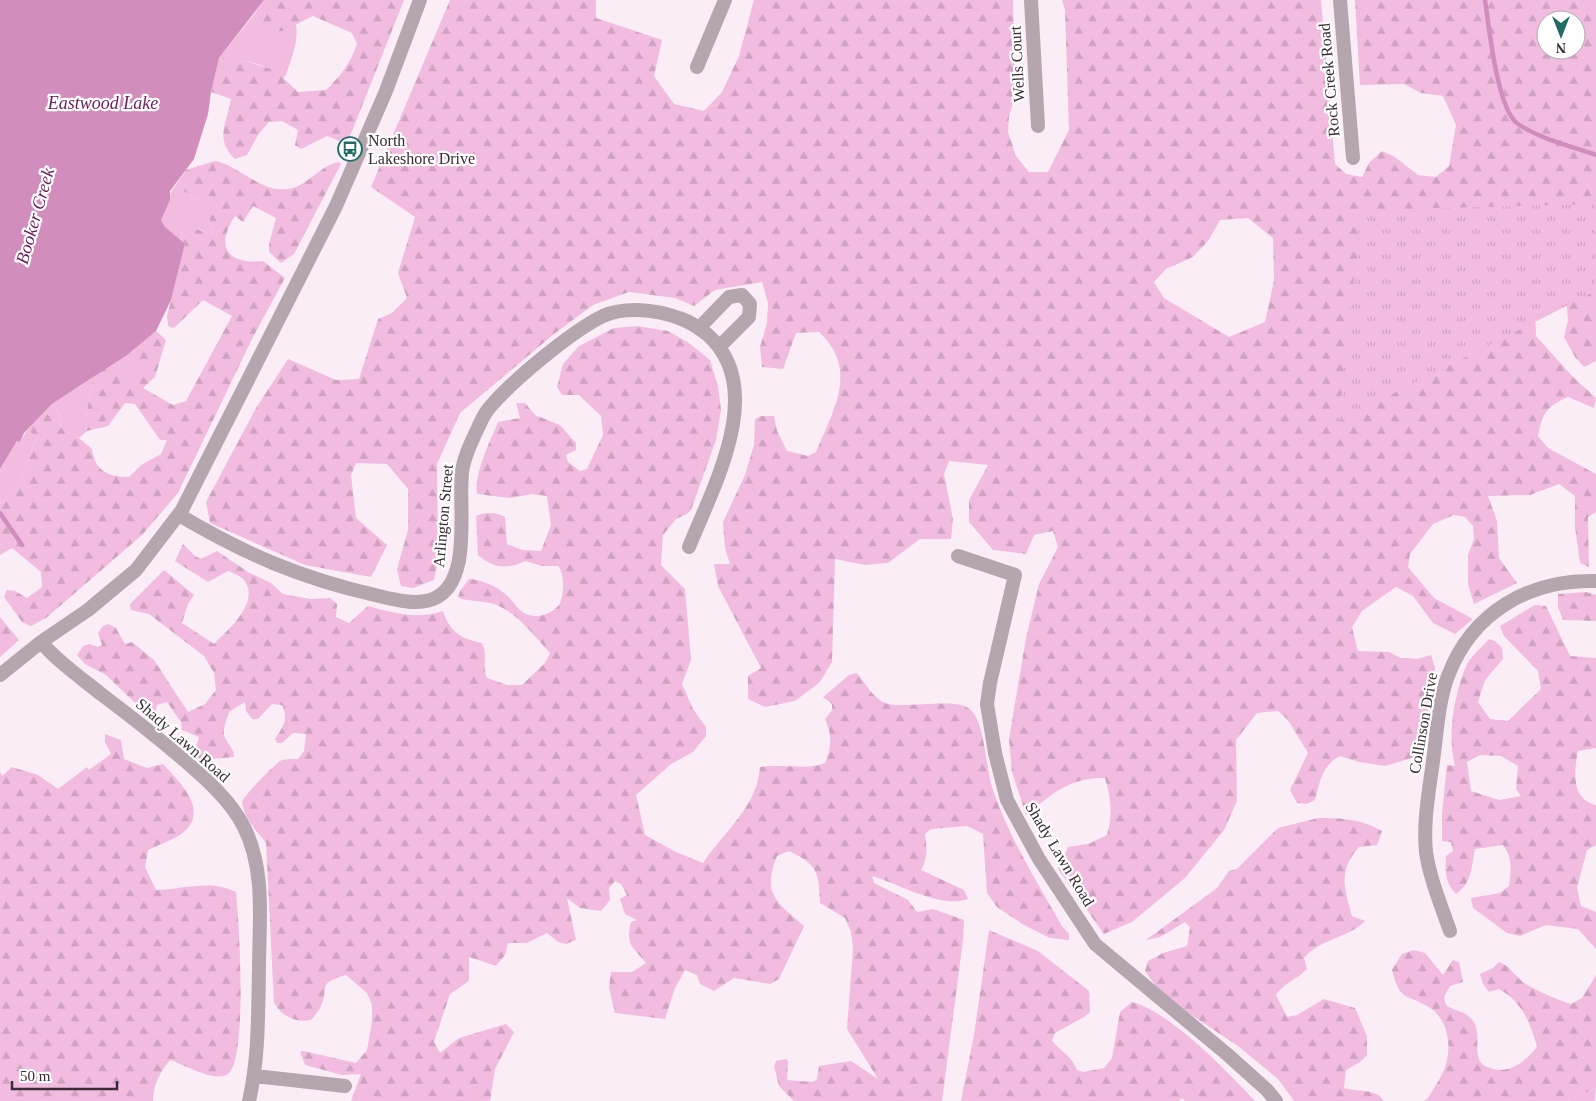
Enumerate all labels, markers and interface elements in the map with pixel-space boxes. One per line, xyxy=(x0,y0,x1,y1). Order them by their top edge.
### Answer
north arrow xyxy=(1536,10,1586,60)
street label: Rock Creek Road xyxy=(1316,23,1342,137)
street label: Wells Court xyxy=(1006,25,1027,103)
text: N xyxy=(1556,40,1566,55)
water label: Eastwood Lake xyxy=(47,93,158,113)
place label: North Lakeshore Drive xyxy=(368,132,475,167)
bus stop icon: North Lakeshore Drive xyxy=(337,136,363,162)
water label: Booker Creek xyxy=(12,165,59,266)
street label: Arlington Street xyxy=(430,463,457,568)
street label: Collinson Drive xyxy=(1406,671,1440,775)
street label: Shady Lawn Road xyxy=(132,695,233,786)
street label: Shady Lawn Road xyxy=(1021,799,1098,910)
scale bar xyxy=(12,1058,118,1090)
text: 50 m xyxy=(20,1068,51,1084)

